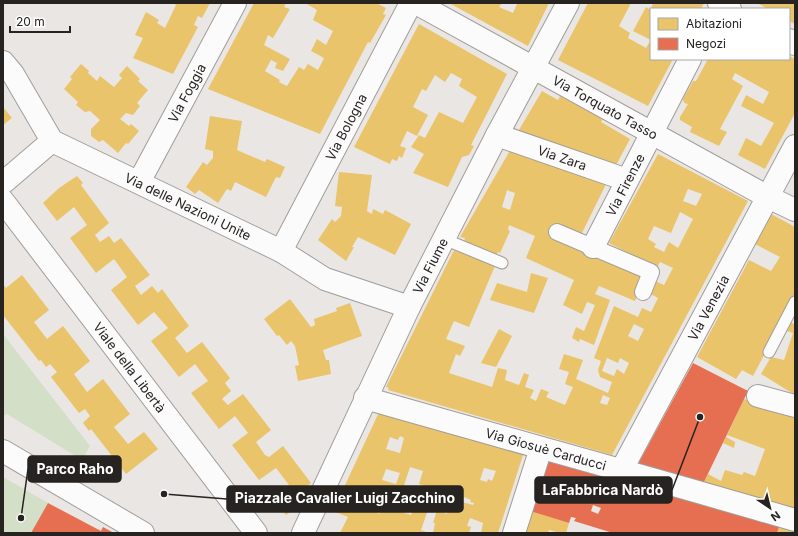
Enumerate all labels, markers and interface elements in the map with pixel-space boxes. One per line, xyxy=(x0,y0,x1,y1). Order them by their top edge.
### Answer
scale bar xyxy=(10,8,70,34)
legend xyxy=(650,8,790,60)
text: 20 m xyxy=(16,14,45,29)
text: Abitazioni xyxy=(686,16,742,31)
text: Negozi xyxy=(686,36,726,51)
street label: Via Foggia xyxy=(164,61,209,125)
street label: Via Torquato Tasso xyxy=(550,72,661,143)
street label: Via Bologna xyxy=(322,91,370,163)
street label: Via Zara xyxy=(536,142,589,173)
street label: Via Firenze xyxy=(602,151,648,219)
street label: Via delle Nazioni Unite xyxy=(122,169,254,243)
street label: Via Fiume xyxy=(409,235,451,296)
street label: Via Venezia xyxy=(684,272,732,343)
street label: Viale della Libertà xyxy=(90,319,169,416)
street label: Via Giosuè Carducci xyxy=(484,425,608,474)
callout: Parco Raho xyxy=(28,456,121,482)
text: Parco Raho xyxy=(36,460,114,477)
callout: LaFabbrica Nardò xyxy=(535,477,672,503)
text: LaFabbrica Nardò xyxy=(543,481,664,498)
callout: Piazzale Cavalier Luigi Zacchino xyxy=(227,486,463,512)
north arrow xyxy=(750,488,790,528)
text: Piazzale Cavalier Luigi Zacchino xyxy=(235,489,456,506)
text: N xyxy=(768,508,783,524)

